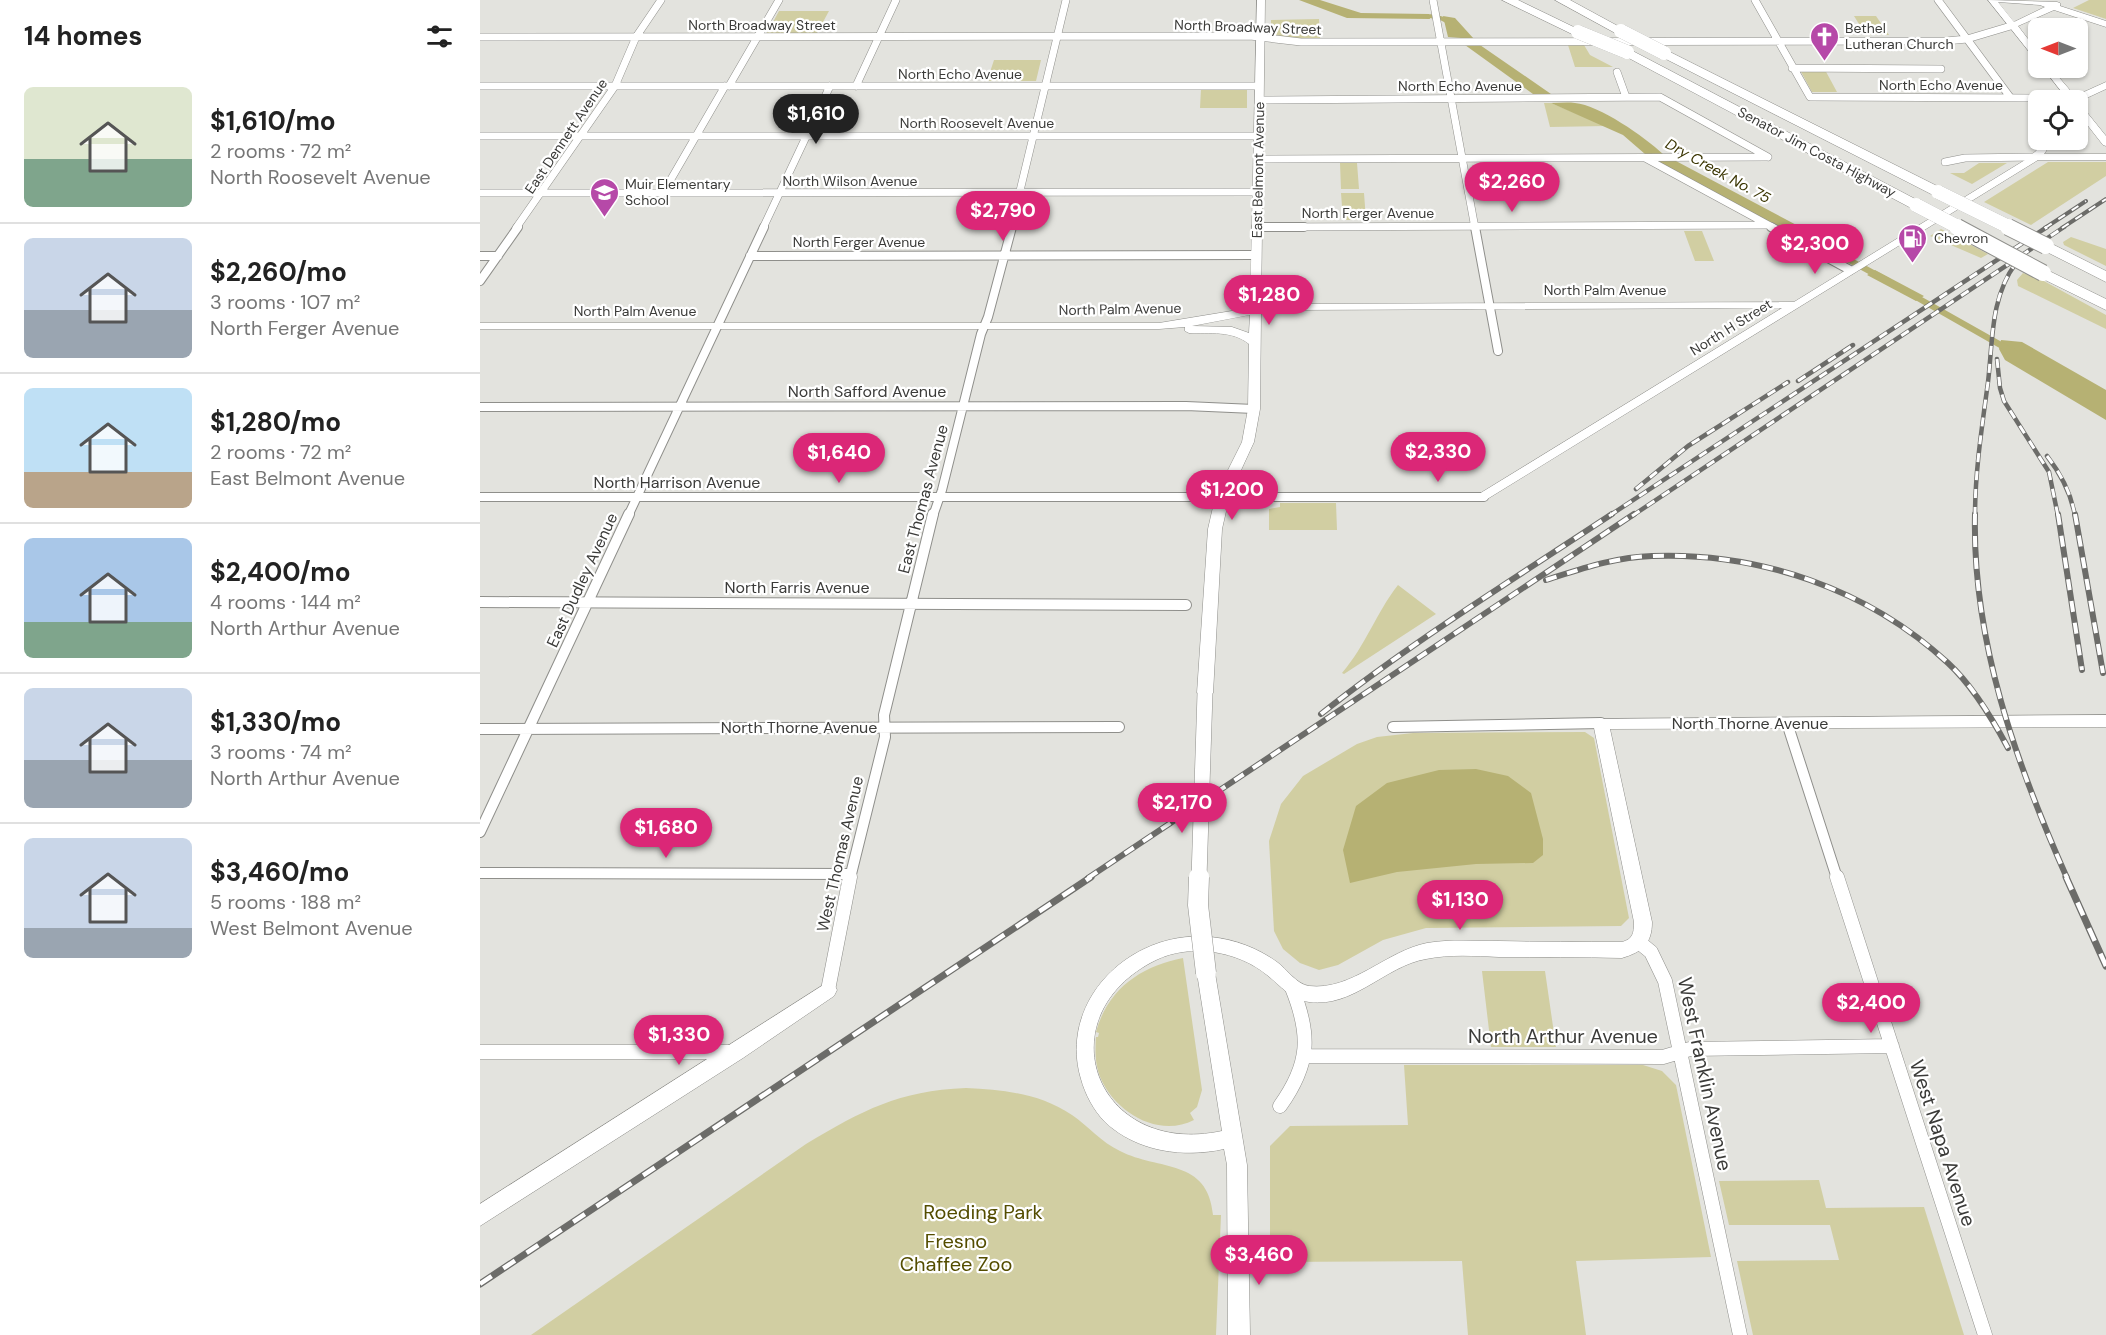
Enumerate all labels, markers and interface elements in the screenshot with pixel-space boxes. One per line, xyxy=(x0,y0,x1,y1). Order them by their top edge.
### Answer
street label: North Broadway Street xyxy=(1174,15,1322,39)
street label: North Broadway Street xyxy=(688,16,836,34)
north arrow xyxy=(2028,18,2088,78)
map controls xyxy=(2028,18,2088,150)
text: 14 homes xyxy=(24,19,142,53)
place label: Bethel Lutheran Church xyxy=(1845,19,1954,53)
icon: filters xyxy=(423,20,456,53)
church icon: Bethel Lutheran Church xyxy=(1808,20,1840,62)
street label: North Echo Avenue xyxy=(898,65,1022,83)
street label: East Dennett Avenue xyxy=(521,75,611,197)
street label: North Echo Avenue xyxy=(1879,76,2003,94)
street label: North Echo Avenue xyxy=(1398,77,1522,95)
button: locate xyxy=(2028,90,2088,150)
pin: $1,610 xyxy=(767,94,865,145)
text: $1,610 xyxy=(787,100,845,126)
street label: East Belmont Avenue xyxy=(1248,102,1268,238)
street label: Senator Jim Costa Highway xyxy=(1735,103,1899,202)
text: $1,610/mo xyxy=(210,104,336,138)
icon: home xyxy=(72,111,144,183)
street label: North Roosevelt Avenue xyxy=(900,114,1054,132)
water label: Dry Creek No. 75 xyxy=(1662,134,1774,208)
text: 2 rooms · 72 m² xyxy=(210,138,351,164)
pin: $2,260 xyxy=(1463,162,1561,213)
text: North Roosevelt Avenue xyxy=(210,164,431,190)
text: $2,260 xyxy=(1479,168,1545,194)
street label: North Wilson Avenue xyxy=(782,172,918,190)
place label: Muir Elementary School xyxy=(625,175,731,209)
school or university icon: Muir Elementary School xyxy=(588,176,620,218)
pin: $2,790 xyxy=(954,191,1052,242)
text: $2,790 xyxy=(970,197,1036,223)
street label: North Ferger Avenue xyxy=(1302,204,1434,222)
fuel station icon: Chevron xyxy=(1897,222,1929,264)
pin: $2,300 xyxy=(1766,224,1864,275)
place label: Chevron xyxy=(1934,229,1988,247)
text: $2,300 xyxy=(1781,230,1849,256)
street label: North Ferger Avenue xyxy=(793,233,925,251)
text: $2,260/mo xyxy=(210,255,347,289)
icon: home xyxy=(72,262,144,334)
pin: $1,280 xyxy=(1220,275,1318,326)
text: $1,280 xyxy=(1238,281,1300,307)
street label: North Palm Avenue xyxy=(1544,281,1666,299)
text: 3 rooms · 107 m² xyxy=(210,289,360,315)
street label: North H Street xyxy=(1687,295,1775,359)
street label: North Palm Avenue xyxy=(1058,299,1182,319)
street label: North Palm Avenue xyxy=(574,302,696,320)
text: North Ferger Avenue xyxy=(210,315,399,341)
street label: North Safford Avenue xyxy=(788,381,946,402)
text: $1,280/mo xyxy=(210,405,341,439)
icon: home xyxy=(72,412,144,484)
street label: East Thomas Avenue xyxy=(893,422,953,576)
pin: $2,330 xyxy=(1389,432,1487,483)
pin: $1,640 xyxy=(790,433,888,484)
text: $2,330 xyxy=(1405,438,1471,464)
text: 2 rooms · 72 m² xyxy=(210,439,351,465)
text: $1,640 xyxy=(807,439,871,465)
text: East Belmont Avenue xyxy=(210,465,405,491)
pin: $1,200 xyxy=(1183,470,1281,521)
street label: North Harrison Avenue xyxy=(594,472,760,493)
text: $1,200 xyxy=(1200,476,1264,502)
street label: East Dudley Avenue xyxy=(542,509,622,651)
text: $2,400/mo xyxy=(210,555,351,589)
icon: home xyxy=(72,562,144,634)
street label: North Farris Avenue xyxy=(724,577,870,598)
text: 4 rooms · 144 m² xyxy=(210,589,361,615)
text: North Arthur Avenue xyxy=(210,615,400,641)
text: $1,330/mo xyxy=(210,705,341,739)
icon: home xyxy=(72,712,144,784)
street label: North Thorne Avenue xyxy=(1672,713,1828,734)
street label: North Thorne Avenue xyxy=(721,717,877,738)
text: 3 rooms · 74 m² xyxy=(210,739,352,765)
text: North Arthur Avenue xyxy=(210,765,400,791)
street label: West Thomas Avenue xyxy=(812,774,868,934)
pin: $2,170 xyxy=(1133,783,1231,834)
text: $2,170 xyxy=(1152,789,1212,815)
pin: $1,680 xyxy=(617,808,715,859)
text: $1,680 xyxy=(634,814,698,840)
text: $3,460/mo xyxy=(210,855,349,889)
icon: home xyxy=(72,862,144,934)
pin: $1,130 xyxy=(1411,880,1509,931)
text: $1,130 xyxy=(1431,886,1489,912)
text: 5 rooms · 188 m² xyxy=(210,889,361,915)
text: West Belmont Avenue xyxy=(210,915,413,941)
street label: West Franklin Avenue xyxy=(1672,975,1738,1173)
pin: $2,400 xyxy=(1822,983,1920,1034)
text: $2,400 xyxy=(1836,989,1906,1015)
pin: $1,330 xyxy=(630,1015,728,1066)
text: $1,330 xyxy=(648,1021,710,1047)
street label: North Arthur Avenue xyxy=(1468,1023,1658,1049)
street label: West Napa Avenue xyxy=(1904,1056,1982,1230)
park label: Roeding Park xyxy=(923,1199,1043,1225)
park label: Fresno Chaffee Zoo xyxy=(900,1228,1012,1277)
pin: $3,460 xyxy=(1210,1235,1308,1286)
text: $3,460 xyxy=(1225,1241,1293,1267)

